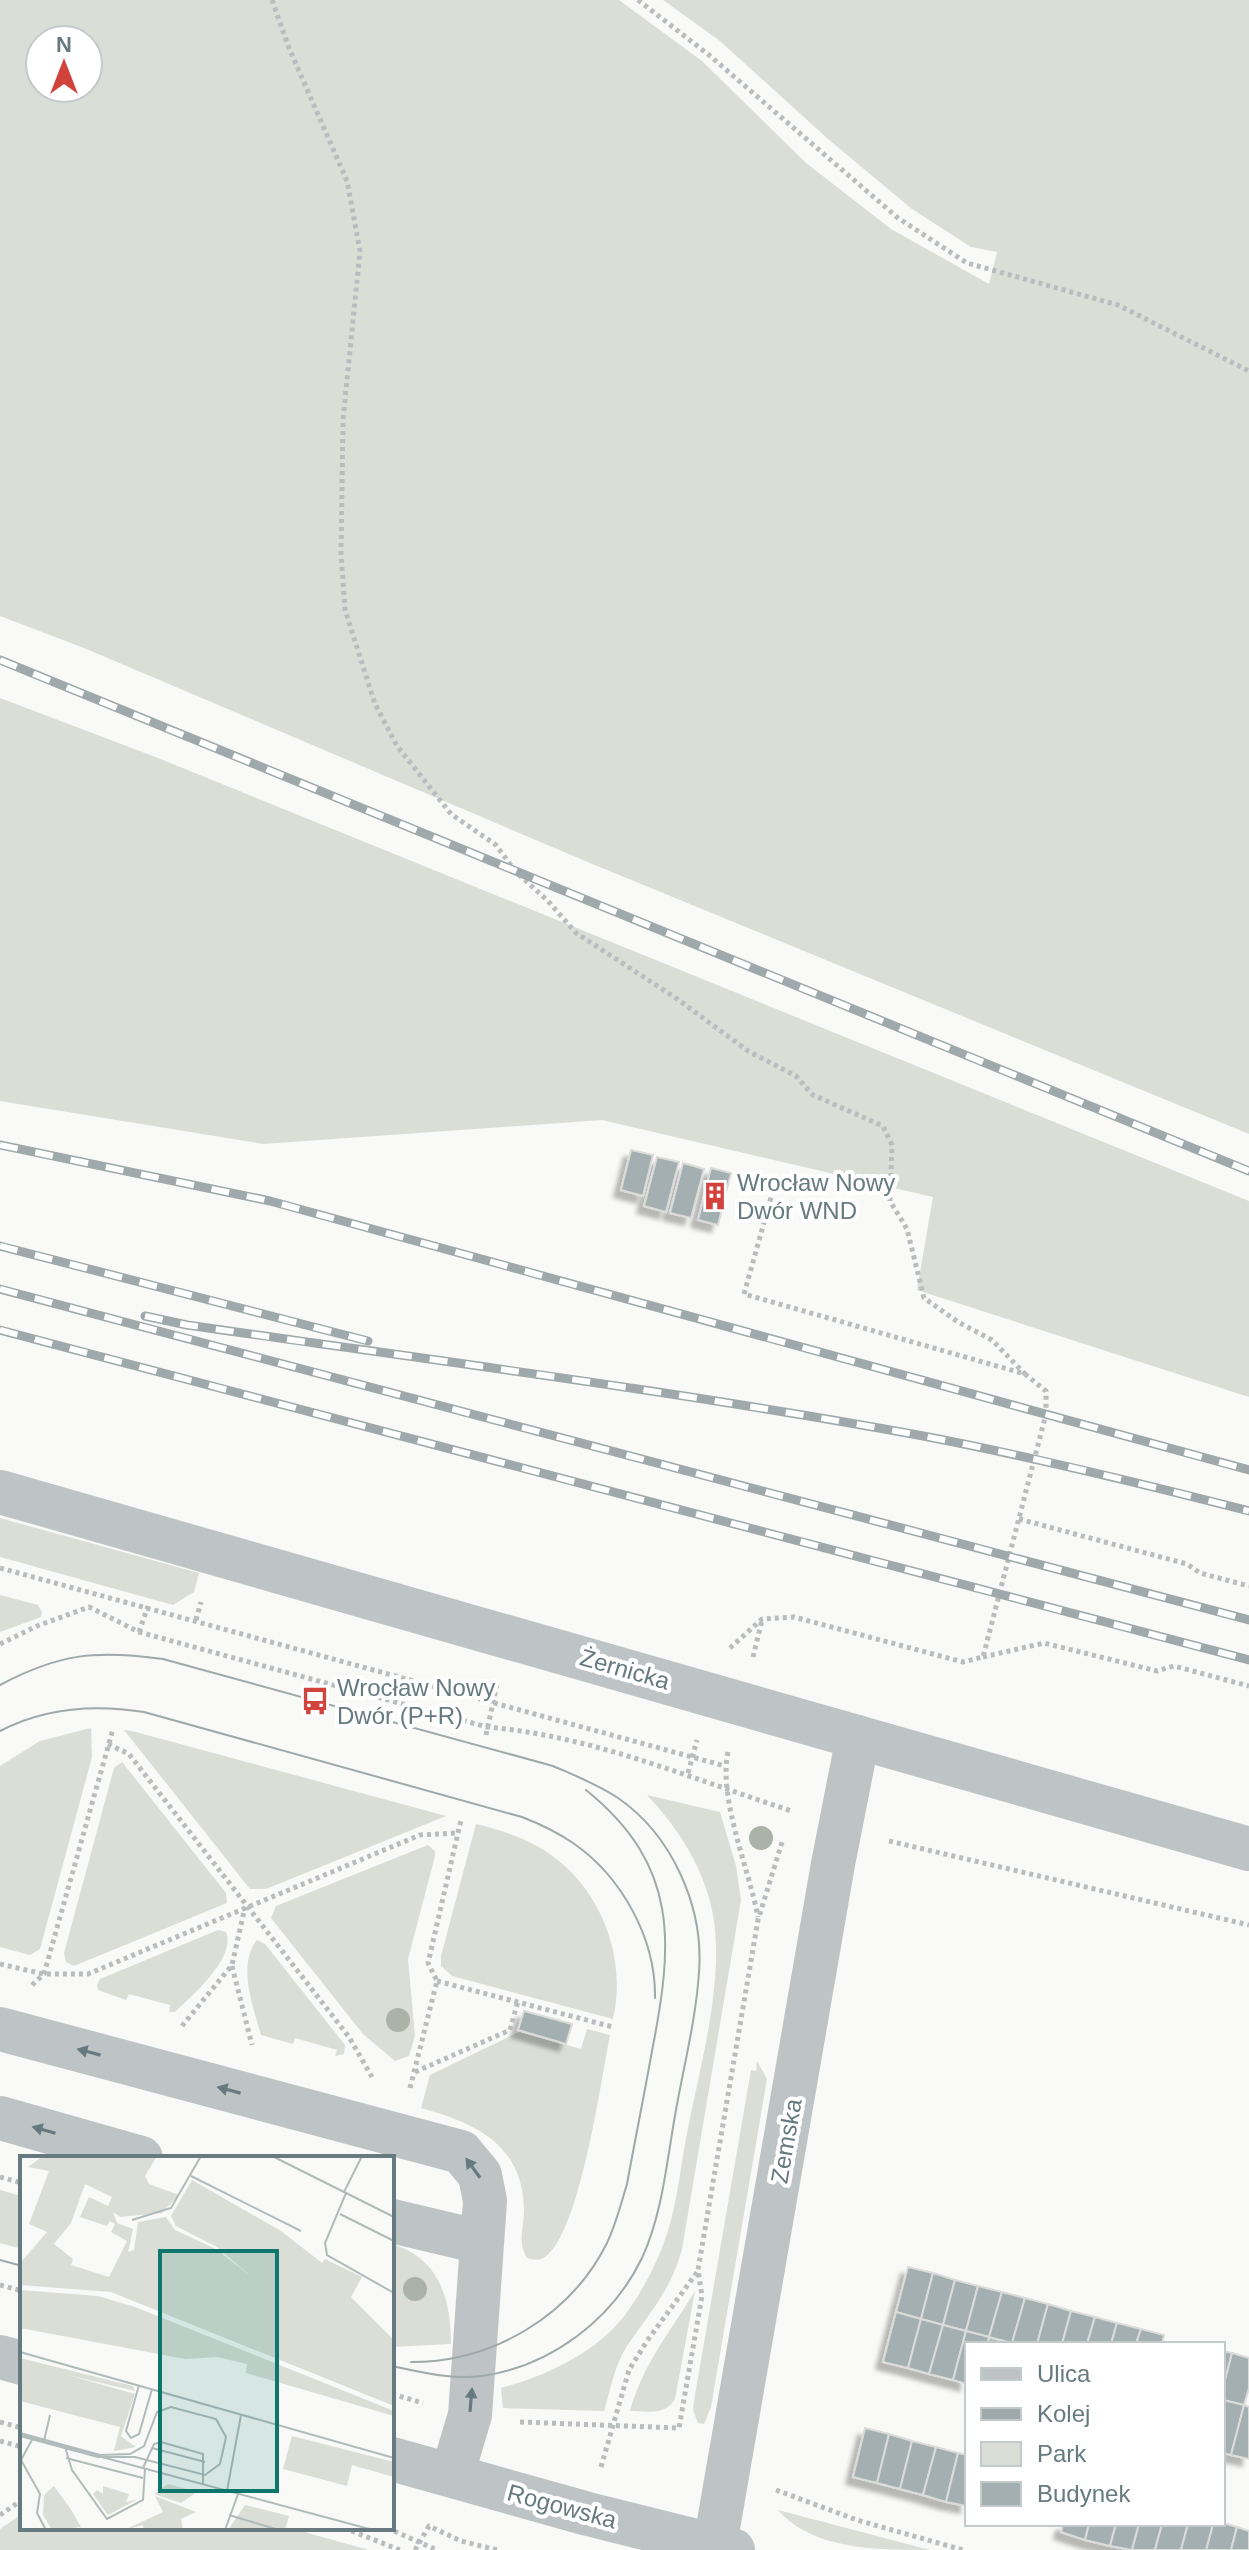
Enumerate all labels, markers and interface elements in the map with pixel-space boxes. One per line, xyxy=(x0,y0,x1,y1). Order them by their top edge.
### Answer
north arrow xyxy=(24,24,104,104)
text: N xyxy=(56,32,72,57)
place label: Wrocław Nowy Dwór WND xyxy=(737,1169,895,1224)
building icon: Wrocław Nowy Dwór WND xyxy=(700,1181,730,1211)
street label: Żernicka xyxy=(577,1643,674,1695)
place label: Wrocław Nowy Dwór (P+R) xyxy=(337,1674,495,1729)
bus stop icon: Wrocław Nowy Dwór (P+R) xyxy=(300,1686,330,1716)
one-way arrow xyxy=(76,2045,100,2058)
one-way arrow xyxy=(216,2083,240,2096)
street label: Zemska xyxy=(765,2096,807,2185)
one-way arrow xyxy=(31,2124,56,2136)
inset map xyxy=(20,2156,394,2530)
one-way arrow xyxy=(465,2157,481,2179)
legend xyxy=(965,2342,1225,2526)
text: Ulica xyxy=(1037,2360,1091,2387)
one-way arrow xyxy=(465,2387,478,2412)
text: Kolej xyxy=(1037,2400,1090,2427)
text: Park xyxy=(1037,2440,1087,2467)
street label: Rogowska xyxy=(504,2478,620,2534)
text: Budynek xyxy=(1037,2480,1131,2507)

